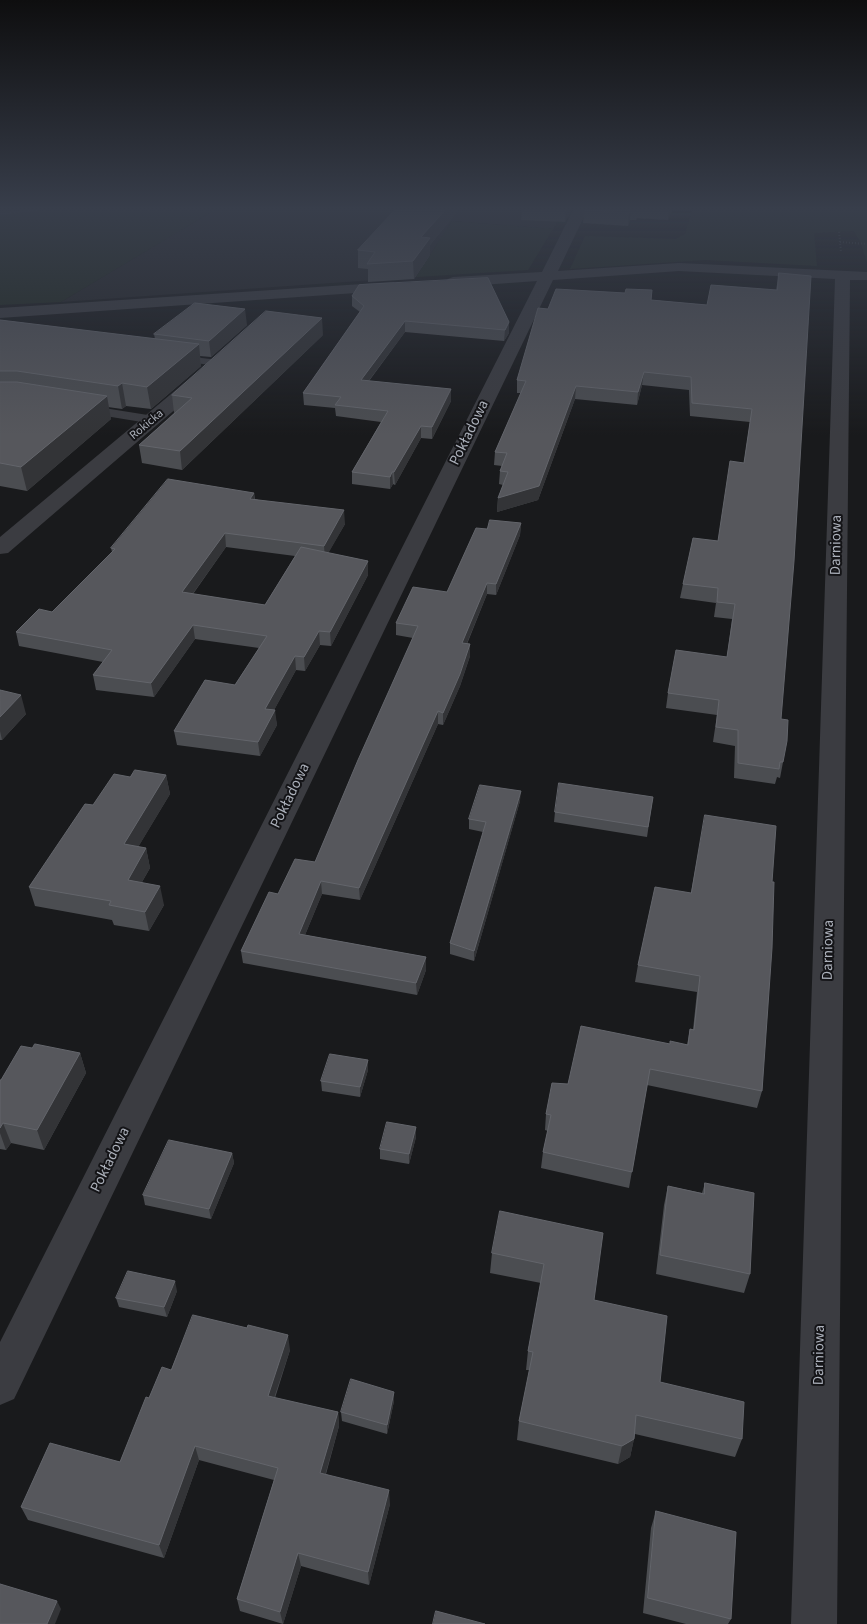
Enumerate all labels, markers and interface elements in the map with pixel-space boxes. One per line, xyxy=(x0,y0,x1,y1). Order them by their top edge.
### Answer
street label: Pokładowa xyxy=(446,397,494,469)
street label: Rokicka xyxy=(127,407,167,443)
street label: Darniowa xyxy=(827,515,847,575)
street label: Pokładowa xyxy=(267,760,315,832)
street label: Darniowa xyxy=(819,920,839,980)
street label: Pokładowa xyxy=(87,1124,135,1196)
street label: Darniowa xyxy=(810,1325,830,1385)

